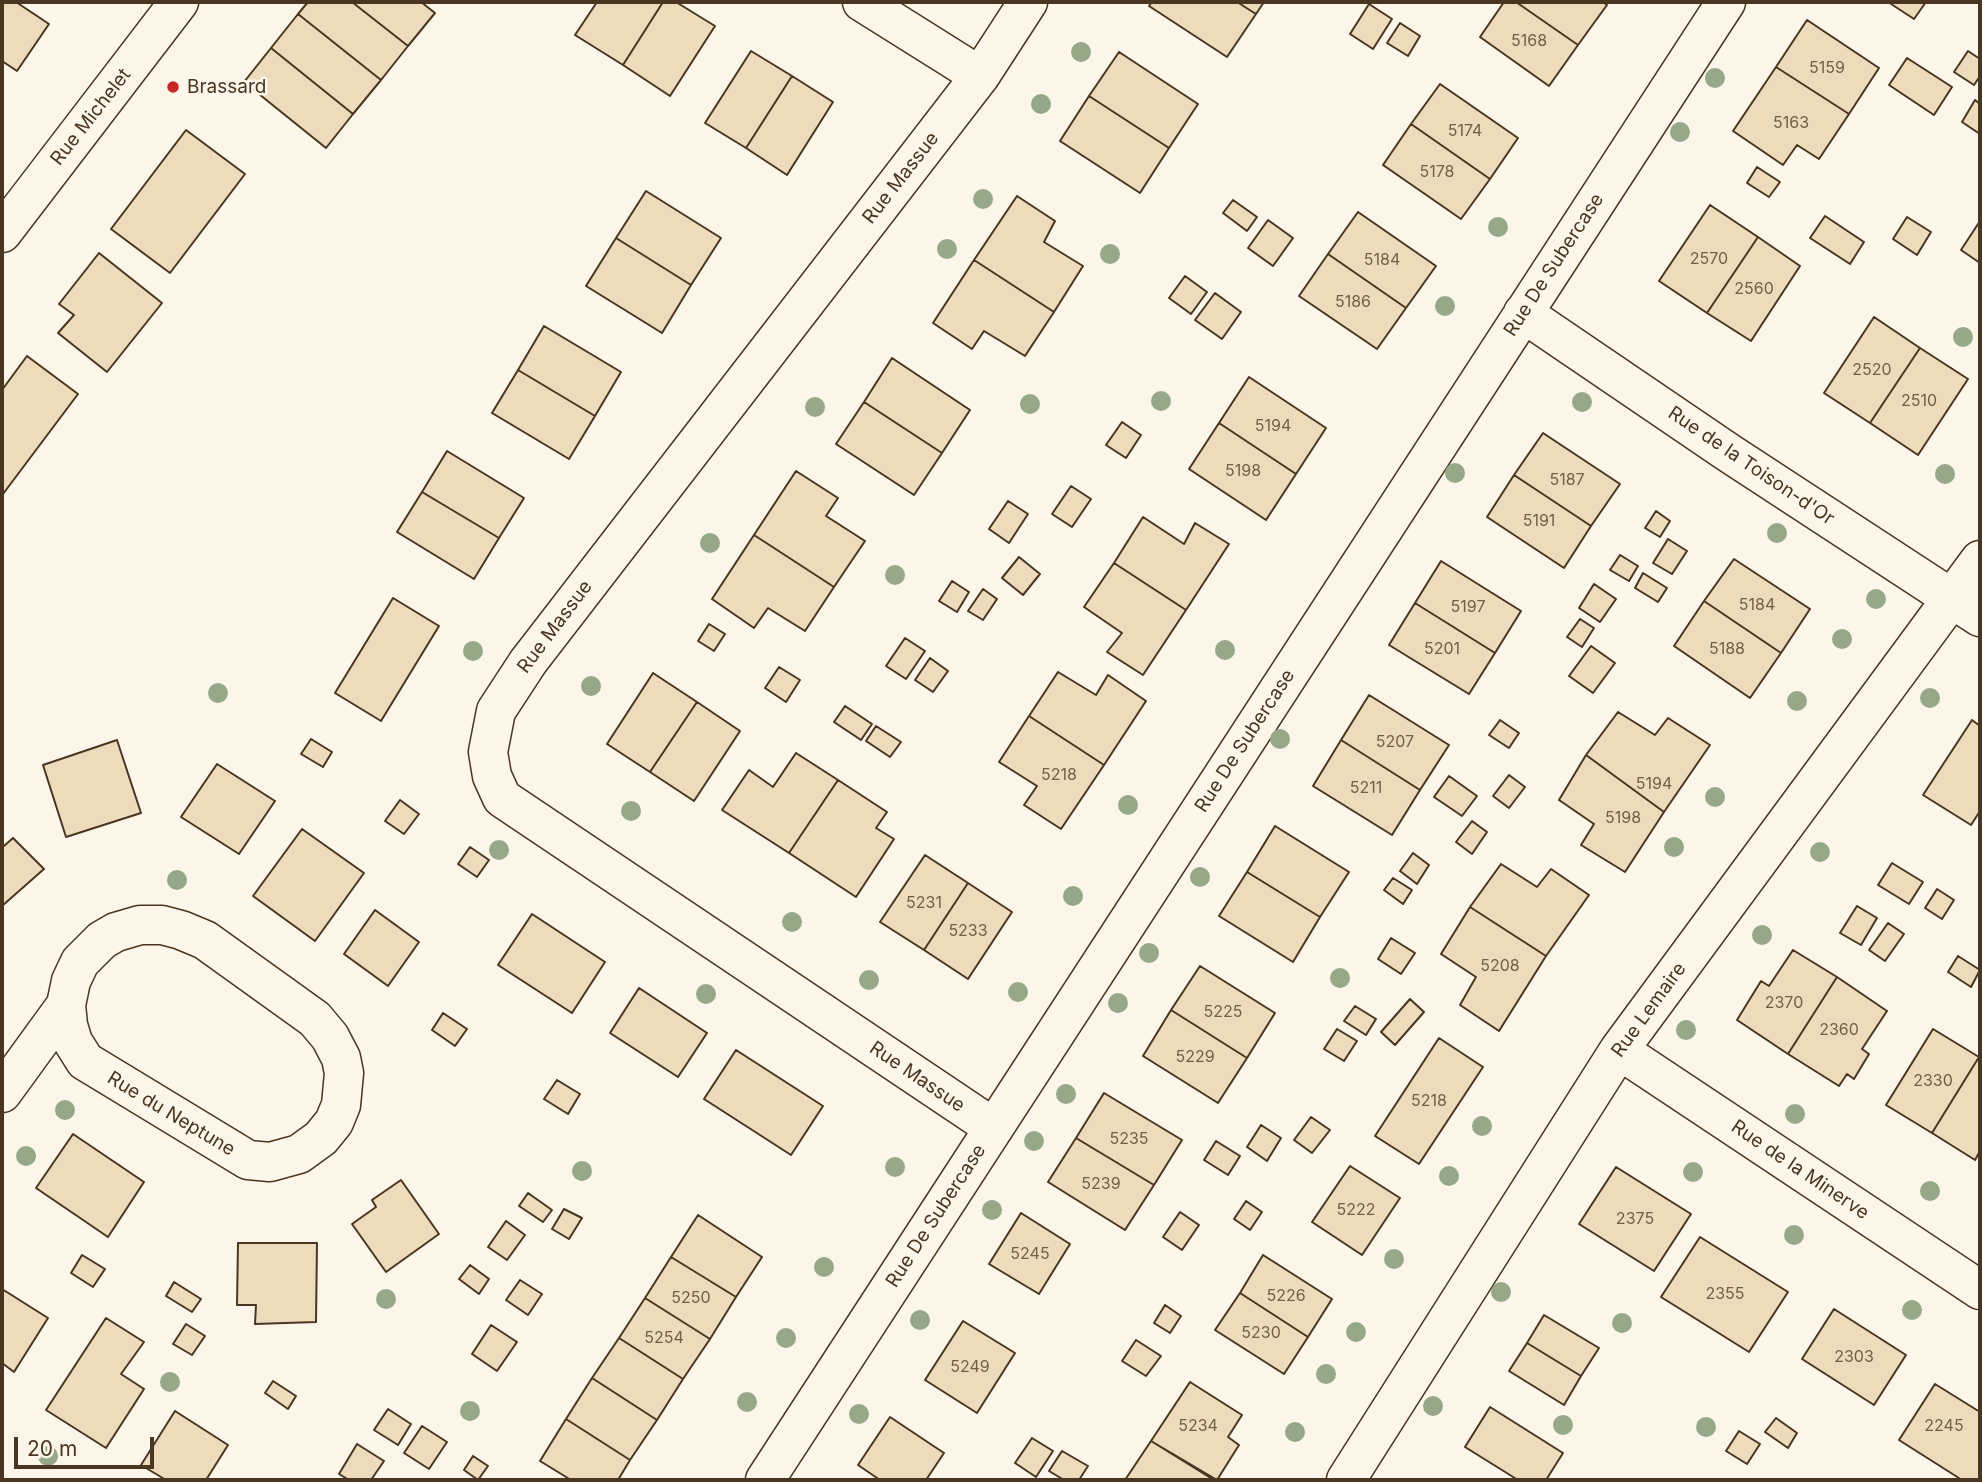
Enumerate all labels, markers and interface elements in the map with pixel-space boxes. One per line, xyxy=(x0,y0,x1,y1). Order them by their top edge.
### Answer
house number: 5168 xyxy=(1511,31,1547,51)
house number: 5159 xyxy=(1809,58,1845,78)
street label: Rue Michelet xyxy=(46,64,136,170)
place label: Brassard xyxy=(187,76,266,98)
marker: Brassard xyxy=(165,79,181,95)
house number: 5163 xyxy=(1773,113,1809,133)
house number: 5174 xyxy=(1448,121,1482,141)
street label: Rue Massue xyxy=(858,128,944,228)
house number: 5178 xyxy=(1420,162,1454,182)
street label: Rue De Subercase xyxy=(1499,189,1609,341)
house number: 2570 xyxy=(1690,249,1728,269)
house number: 5184 xyxy=(1364,250,1400,270)
house number: 2560 xyxy=(1734,279,1774,299)
house number: 5186 xyxy=(1335,292,1371,312)
house number: 2520 xyxy=(1852,360,1892,380)
house number: 2510 xyxy=(1901,391,1937,411)
street label: Rue de la Toison-d'Or xyxy=(1663,402,1839,530)
house number: 5194 xyxy=(1255,416,1291,436)
house number: 5198 xyxy=(1225,461,1261,481)
house number: 5187 xyxy=(1549,470,1585,490)
house number: 5191 xyxy=(1523,511,1555,531)
street label: Rue Massue xyxy=(513,576,597,678)
house number: 5184 xyxy=(1739,595,1775,615)
house number: 5197 xyxy=(1451,597,1485,617)
house number: 5201 xyxy=(1424,639,1460,659)
house number: 5188 xyxy=(1709,639,1745,659)
street label: Rue De Subercase xyxy=(1190,665,1300,817)
house number: 5207 xyxy=(1376,732,1414,752)
house number: 5218 xyxy=(1041,765,1077,785)
house number: 5194 xyxy=(1636,774,1672,794)
house number: 5211 xyxy=(1350,778,1382,798)
house number: 5198 xyxy=(1605,808,1641,828)
house number: 5231 xyxy=(906,893,942,913)
house number: 5233 xyxy=(948,921,988,941)
house number: 5208 xyxy=(1480,956,1520,976)
street label: Rue Lemaire xyxy=(1607,958,1691,1062)
house number: 2370 xyxy=(1765,993,1803,1013)
house number: 5225 xyxy=(1204,1002,1242,1022)
house number: 2360 xyxy=(1819,1020,1859,1040)
street label: Rue Massue xyxy=(865,1037,969,1117)
house number: 5229 xyxy=(1175,1047,1215,1067)
street label: Rue du Neptune xyxy=(103,1067,239,1161)
house number: 2330 xyxy=(1913,1071,1953,1091)
house number: 5218 xyxy=(1411,1091,1447,1111)
street label: Rue de la Minerve xyxy=(1727,1115,1873,1225)
house number: 5235 xyxy=(1109,1129,1149,1149)
street label: Rue De Subercase xyxy=(881,1140,991,1292)
house number: 5239 xyxy=(1081,1174,1121,1194)
house number: 5222 xyxy=(1336,1200,1376,1220)
house number: 2375 xyxy=(1616,1209,1654,1229)
house number: 5245 xyxy=(1010,1244,1050,1264)
house number: 2355 xyxy=(1705,1284,1745,1304)
house number: 5226 xyxy=(1266,1286,1306,1306)
house number: 5250 xyxy=(671,1288,711,1308)
house number: 5230 xyxy=(1241,1323,1281,1343)
house number: 5254 xyxy=(644,1328,684,1348)
house number: 2303 xyxy=(1834,1347,1874,1367)
house number: 5249 xyxy=(950,1357,990,1377)
house number: 5234 xyxy=(1178,1416,1218,1436)
house number: 2245 xyxy=(1924,1416,1964,1436)
scale bar xyxy=(18,1422,158,1466)
text: 20 m xyxy=(27,1436,77,1461)

